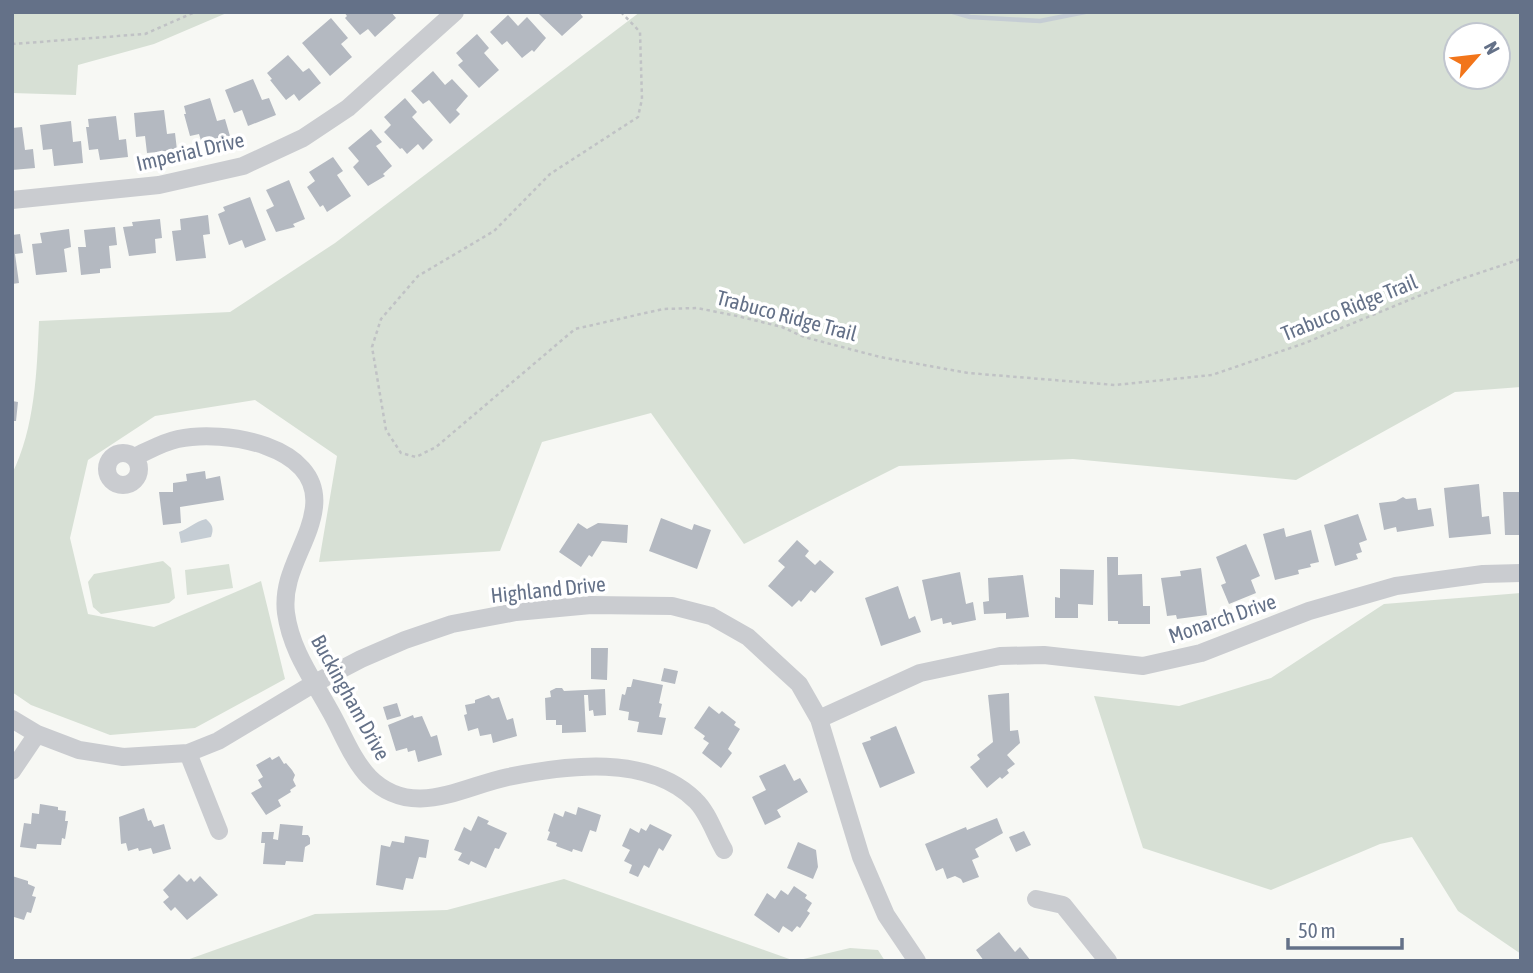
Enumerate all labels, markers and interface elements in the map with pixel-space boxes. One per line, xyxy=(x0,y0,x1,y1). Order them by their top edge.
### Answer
north arrow xyxy=(1442,21,1512,91)
text: N xyxy=(1480,38,1504,58)
street label: Imperial Drive xyxy=(134,127,246,175)
street label: Trabuco Ridge Trail xyxy=(1278,269,1421,345)
street label: Trabuco Ridge Trail xyxy=(714,285,860,345)
street label: Highland Drive xyxy=(489,571,607,607)
street label: Monarch Drive xyxy=(1165,588,1279,648)
street label: Buckingham Drive xyxy=(307,630,395,764)
scale bar xyxy=(1288,906,1402,950)
text: 50 m xyxy=(1298,918,1336,942)

